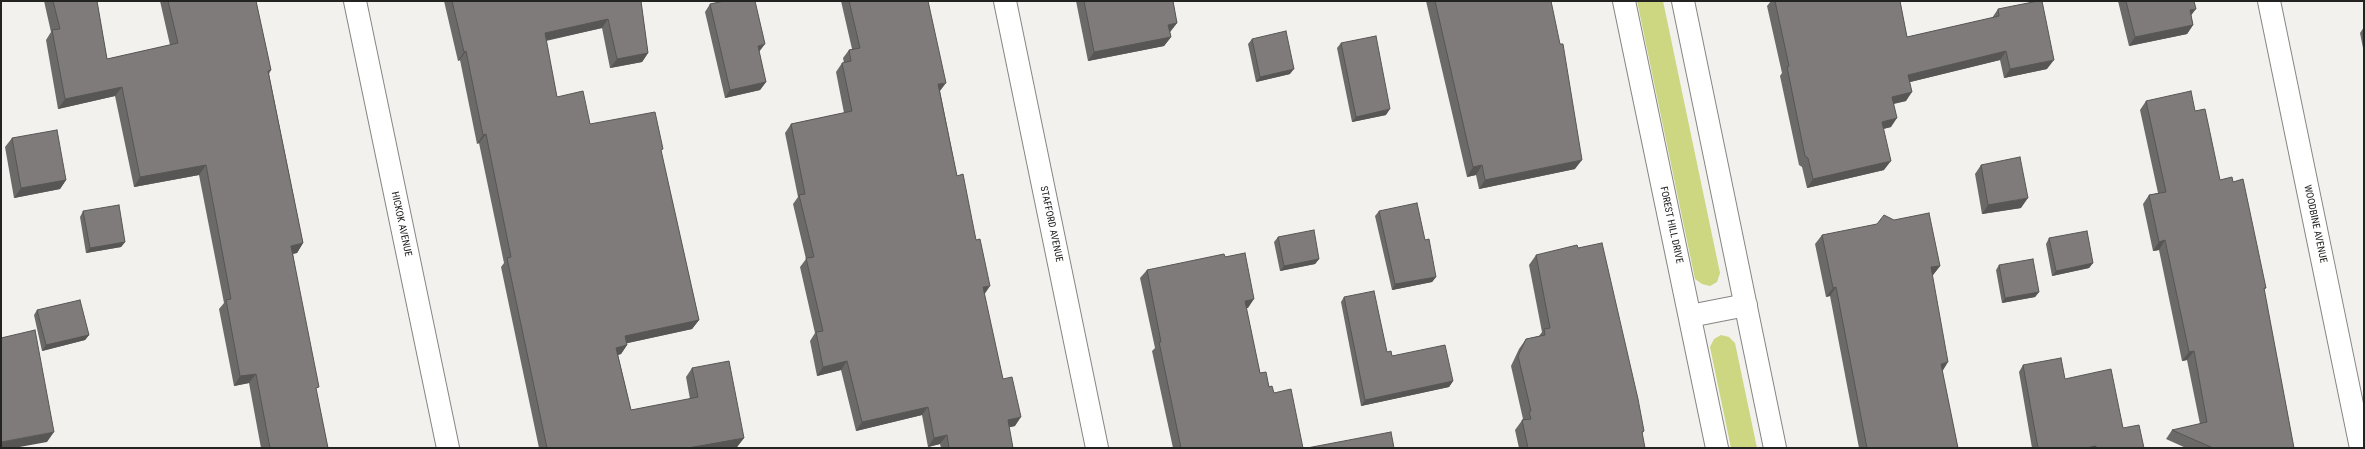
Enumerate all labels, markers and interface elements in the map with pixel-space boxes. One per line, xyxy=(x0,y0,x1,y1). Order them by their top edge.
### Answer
street label: WOODBINE AVENUE xyxy=(2301,184,2329,264)
street label: STAFFORD AVENUE xyxy=(1037,185,1065,263)
street label: FOREST HILL DRIVE xyxy=(1657,185,1685,265)
street label: HICKOK AVENUE xyxy=(388,190,414,258)

